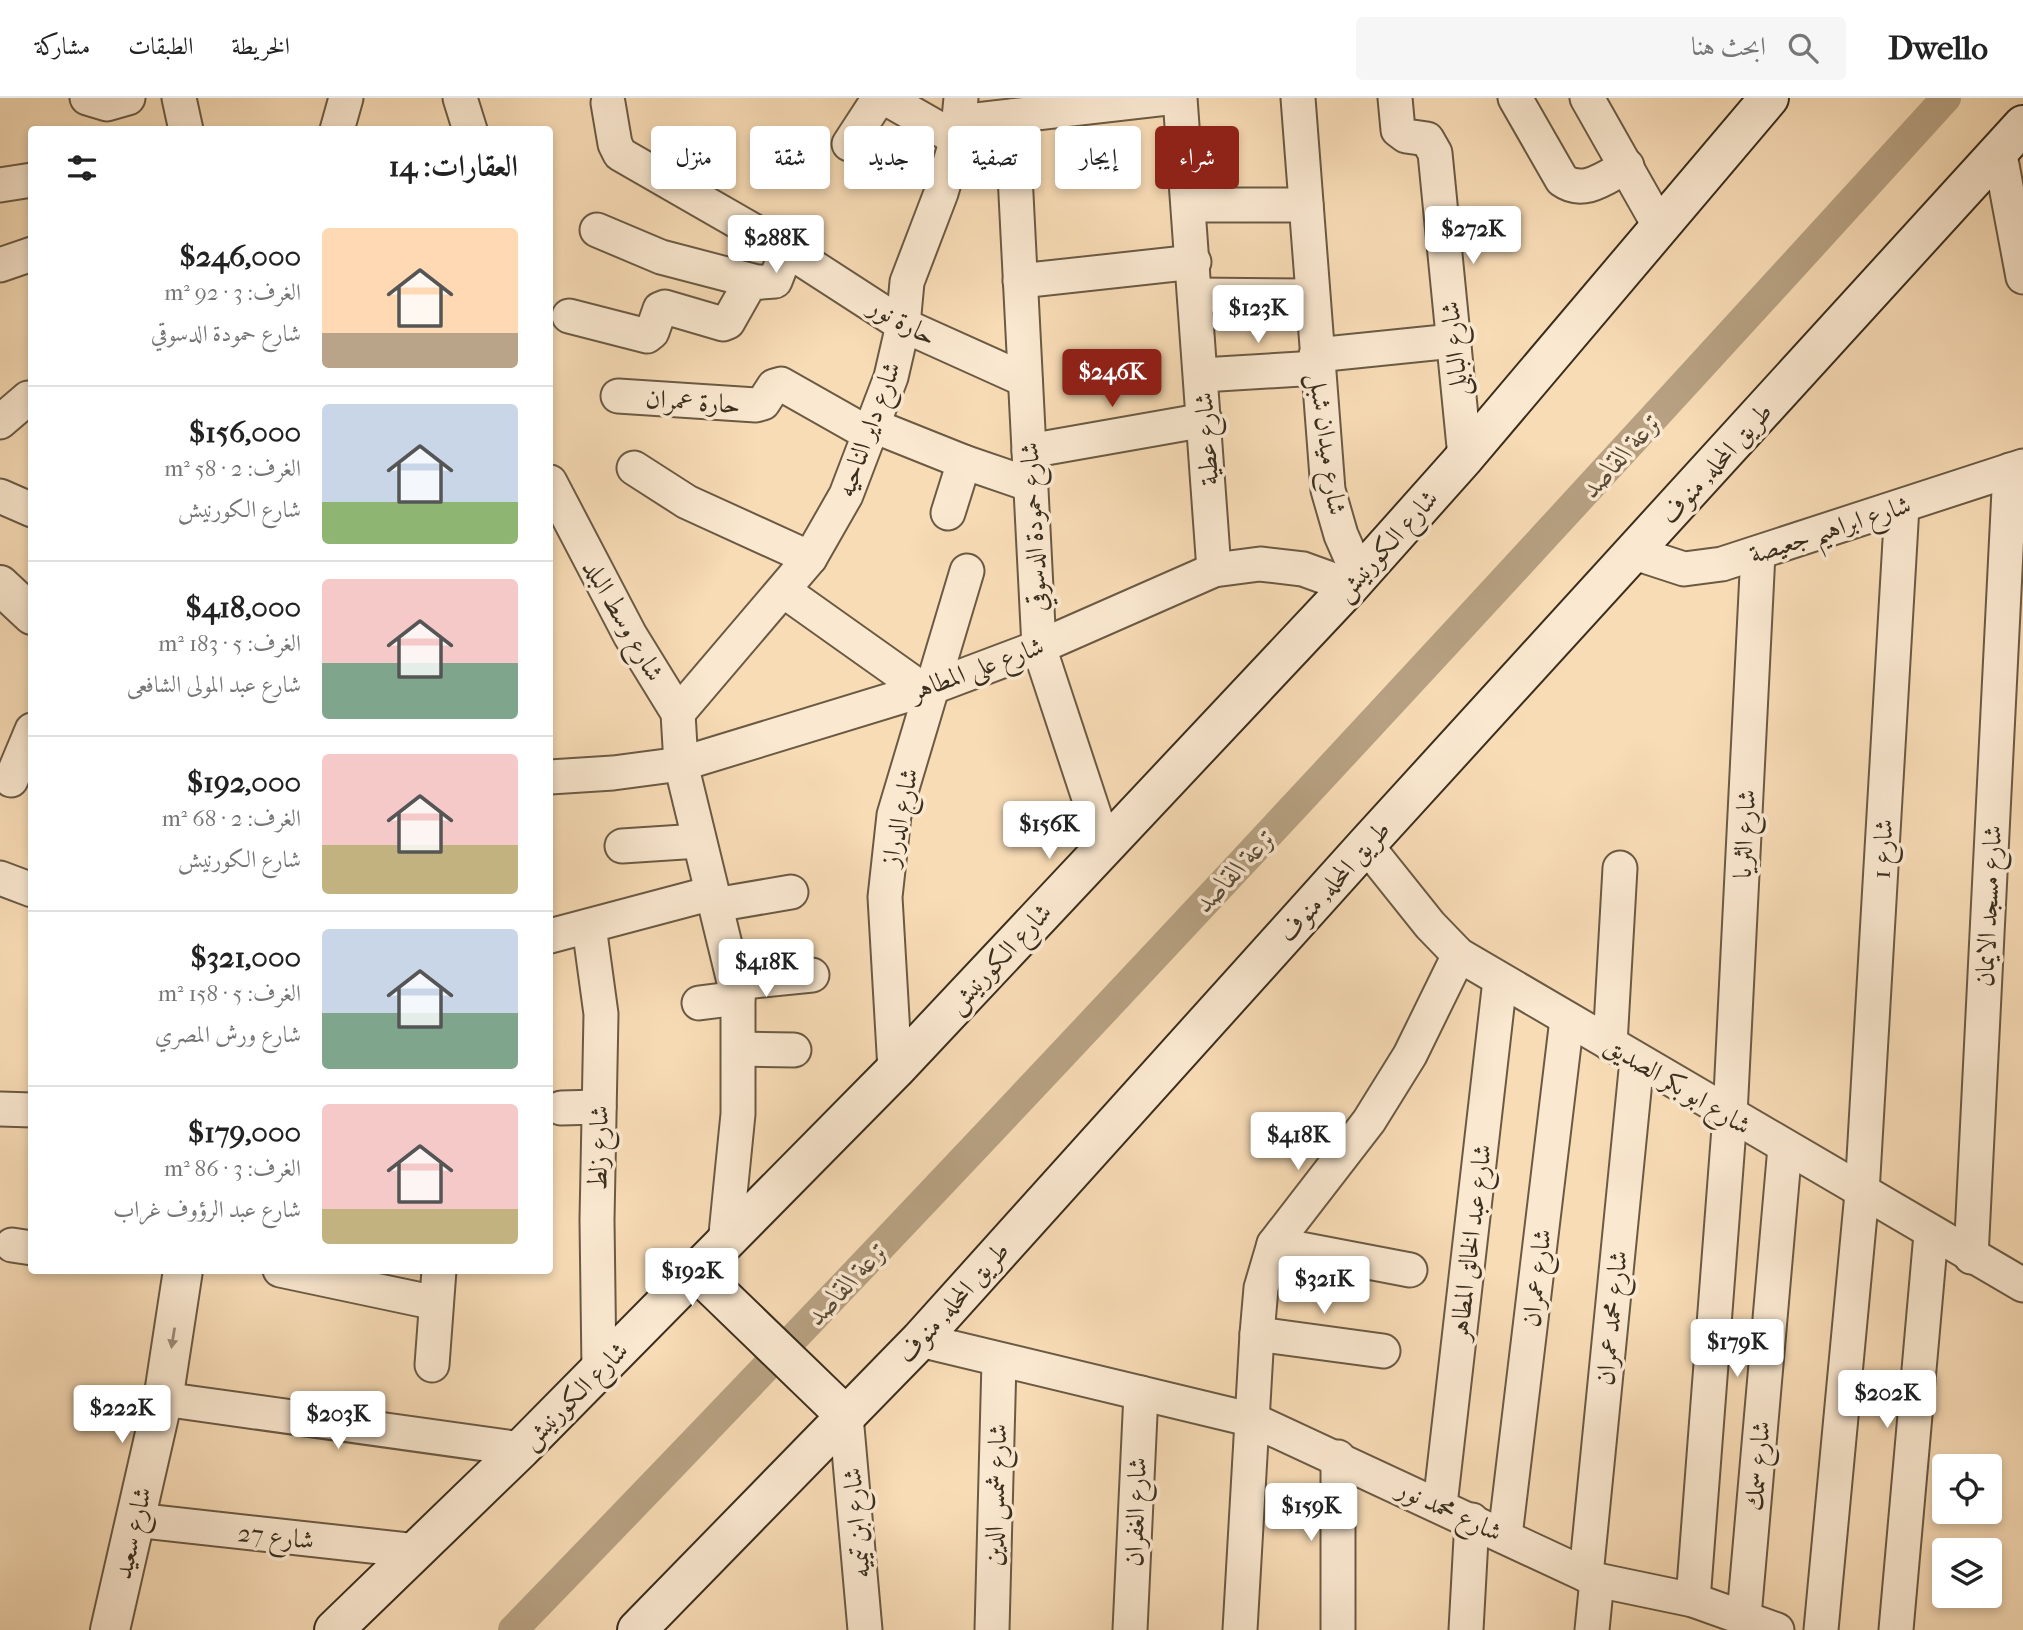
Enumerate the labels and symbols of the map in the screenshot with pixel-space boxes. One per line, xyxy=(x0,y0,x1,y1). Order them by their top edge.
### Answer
pin: $272K xyxy=(1424,206,1522,266)
pin: $288K xyxy=(727,216,825,275)
pin: $123K xyxy=(1209,286,1307,345)
street label: حارة نور xyxy=(861,289,942,353)
street label: شارع البابلى xyxy=(1434,299,1481,398)
pin: $246K xyxy=(1063,350,1161,409)
street label: شارع داير الناحيه xyxy=(830,357,913,503)
street label: شارع ميدان شبل xyxy=(1296,371,1353,518)
street label: حارة عمران xyxy=(644,383,741,421)
street label: شارع عطية xyxy=(1188,391,1231,487)
street label: طريق المحله, منوف xyxy=(1654,396,1780,531)
water label: ترعة القاصد xyxy=(1574,404,1669,505)
street label: شارع حمودة الدسوقي xyxy=(1014,441,1059,613)
street label: شارع الكورنيش xyxy=(1328,483,1449,611)
street label: شارع ابراهيم جعيصة xyxy=(1746,489,1918,580)
street label: شارع وسط البلد xyxy=(571,554,671,689)
street label: شارع على المطاهر xyxy=(903,630,1050,714)
street label: شارع الدراز xyxy=(873,765,931,873)
street label: شارع الثريا xyxy=(1727,789,1768,880)
pin: $156K xyxy=(1000,802,1098,861)
street label: طريق المحله, منوف xyxy=(1272,814,1398,949)
street label: شارع 1 xyxy=(1865,818,1906,880)
water label: ترعة القاصد xyxy=(1187,820,1283,919)
street label: شارع مسجد الايمان xyxy=(1969,824,2014,988)
street label: شارع الكورنيش xyxy=(941,897,1063,1024)
pin: $418K xyxy=(717,940,815,999)
street label: شارع ابو بكر الصديق xyxy=(1596,1030,1757,1146)
street label: شارع زلط xyxy=(582,1105,621,1191)
pin: $418K xyxy=(1249,1112,1347,1172)
street label: شارع عبد الخالق المطاهر xyxy=(1443,1142,1504,1345)
street label: شارع عمران xyxy=(1515,1227,1564,1330)
water label: ترعة القاصد xyxy=(799,1233,895,1332)
street label: طريق المحله, منوف xyxy=(891,1235,1017,1370)
pin: $192K xyxy=(643,1248,741,1308)
street label: شارع محمد عمران xyxy=(1589,1249,1640,1388)
pin: $321K xyxy=(1275,1256,1373,1316)
pin: $179K xyxy=(1688,1320,1786,1379)
one-way arrow xyxy=(167,1327,178,1349)
street label: شارع الكورنيش xyxy=(514,1335,639,1460)
pin: $202K xyxy=(1838,1370,1936,1430)
pin: $222K xyxy=(73,1386,171,1445)
pin: $203K xyxy=(289,1392,387,1451)
street label: شارع سمك xyxy=(1738,1420,1783,1513)
street label: شارع شمس الدين xyxy=(978,1423,1019,1567)
street label: شارع الغفران xyxy=(1118,1457,1159,1568)
street label: شارع ابن تيميه xyxy=(836,1466,883,1580)
street label: شارع محمد نور xyxy=(1387,1472,1507,1554)
street label: شارع سعيد xyxy=(107,1484,164,1584)
pin: $159K xyxy=(1262,1484,1360,1543)
street label: شارع 27 xyxy=(236,1517,316,1562)

